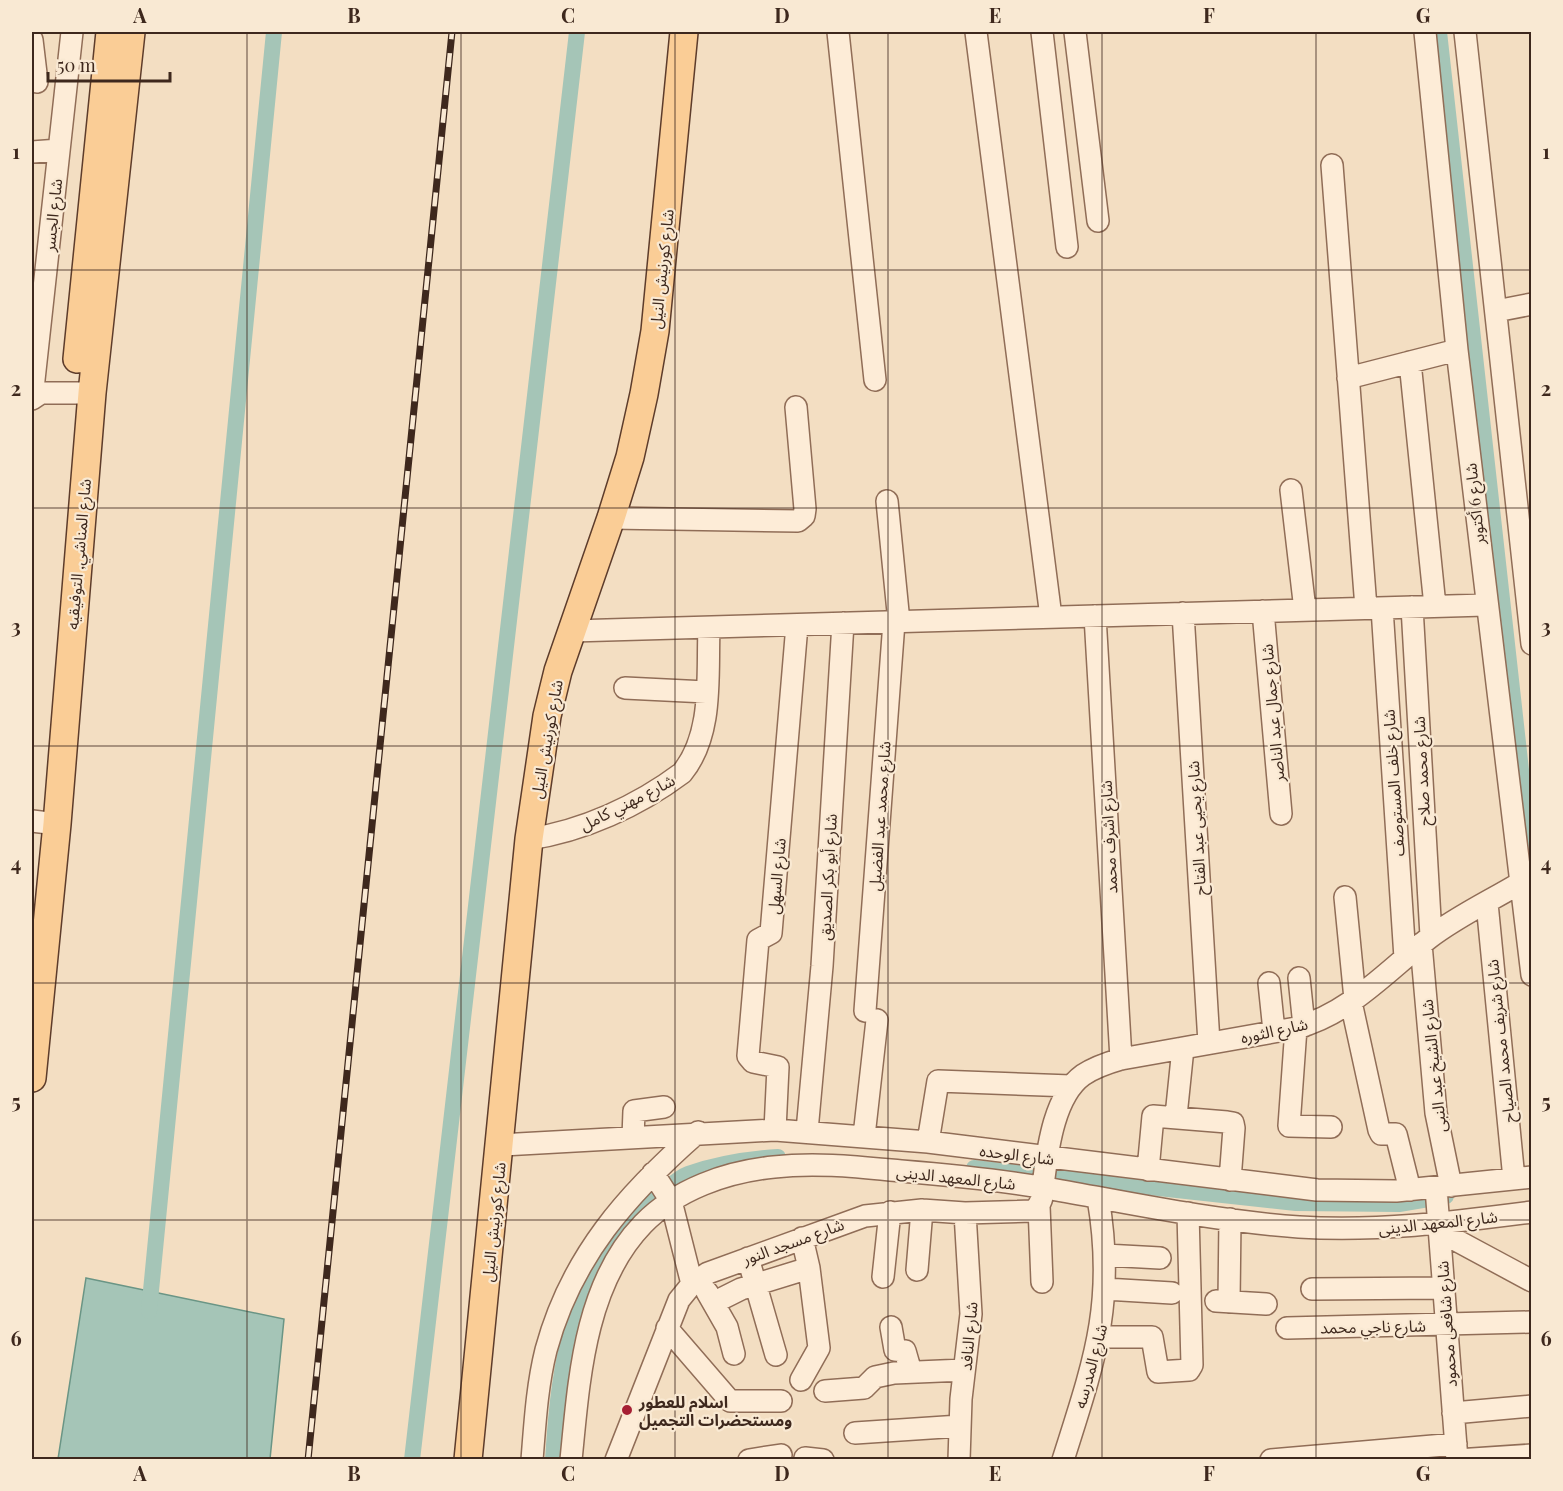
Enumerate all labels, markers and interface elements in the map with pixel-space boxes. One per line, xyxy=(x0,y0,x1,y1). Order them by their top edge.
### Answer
text: A xyxy=(132,1,147,28)
text: B xyxy=(347,1,361,28)
text: C xyxy=(561,1,575,28)
text: D xyxy=(774,1,790,28)
text: E xyxy=(989,1,1001,28)
text: F xyxy=(1203,1,1215,28)
text: G xyxy=(1416,1,1431,28)
scale bar xyxy=(48,45,170,83)
text: 50 m xyxy=(57,53,96,77)
text: 1 xyxy=(12,137,20,164)
text: 1 xyxy=(1542,137,1550,164)
street label: شارع الجسر xyxy=(38,177,69,254)
street label: شارع كورنيش النيل xyxy=(644,208,681,330)
text: 2 xyxy=(11,374,21,401)
text: 2 xyxy=(1541,374,1551,401)
street label: شارع 6 أكتوبر xyxy=(1459,462,1492,547)
street label: شارع المناشي, التوفيقيه xyxy=(61,478,98,631)
text: 3 xyxy=(11,612,21,639)
text: 3 xyxy=(1541,612,1551,639)
street label: شارع جمال عبد الناصر xyxy=(1256,643,1292,784)
street label: شارع كورنيش النيل xyxy=(525,678,570,801)
street label: شارع خلف المستوصف xyxy=(1377,709,1412,857)
street label: شارع محمد صلاح xyxy=(1408,715,1437,826)
street label: شارع محمد عبد الفضيل xyxy=(863,740,898,892)
street label: شارع يحيى عبد الفتاح xyxy=(1182,760,1213,896)
street label: شارع مهني كامل xyxy=(576,769,680,838)
street label: شارع اشرف محمد xyxy=(1095,780,1124,894)
street label: شارع أبو بكر الصديق xyxy=(813,813,844,941)
street label: شارع السهل xyxy=(762,837,793,915)
text: 4 xyxy=(11,849,21,876)
text: 4 xyxy=(1541,849,1551,876)
street label: شارع شريف محمد الصياح xyxy=(1481,958,1522,1124)
street label: شارع الشيخ عبد النبى xyxy=(1416,998,1453,1134)
street label: شارع الثوره xyxy=(1238,1013,1310,1050)
text: 5 xyxy=(11,1087,21,1114)
text: 5 xyxy=(1541,1087,1551,1114)
street label: شارع الوحده xyxy=(978,1139,1056,1172)
street label: شارع المعهد الدينى xyxy=(895,1160,1017,1197)
street label: شارع كورنيش النيل xyxy=(476,1161,513,1283)
street label: شارع المعهد الدينى xyxy=(1377,1205,1499,1242)
street label: شارع مسجد النور xyxy=(738,1213,848,1272)
street label: شارع شافعى محمود xyxy=(1431,1260,1464,1388)
street label: شارع النافد xyxy=(955,1301,984,1372)
street label: شارع ناجي محمد xyxy=(1320,1315,1426,1340)
street label: شارع المدرسه xyxy=(1069,1321,1114,1411)
text: 6 xyxy=(10,1324,22,1351)
text: 6 xyxy=(1540,1324,1552,1351)
place label: اسلام للعطور ومستحضرات التجميل xyxy=(638,1391,792,1430)
marker: اسلام للعطور ومستحضرات التجميل xyxy=(620,1403,634,1417)
text: A xyxy=(132,1459,147,1486)
text: B xyxy=(347,1459,361,1486)
text: C xyxy=(561,1459,575,1486)
text: D xyxy=(774,1459,790,1486)
text: E xyxy=(989,1459,1001,1486)
text: F xyxy=(1203,1459,1215,1486)
text: G xyxy=(1416,1459,1431,1486)

